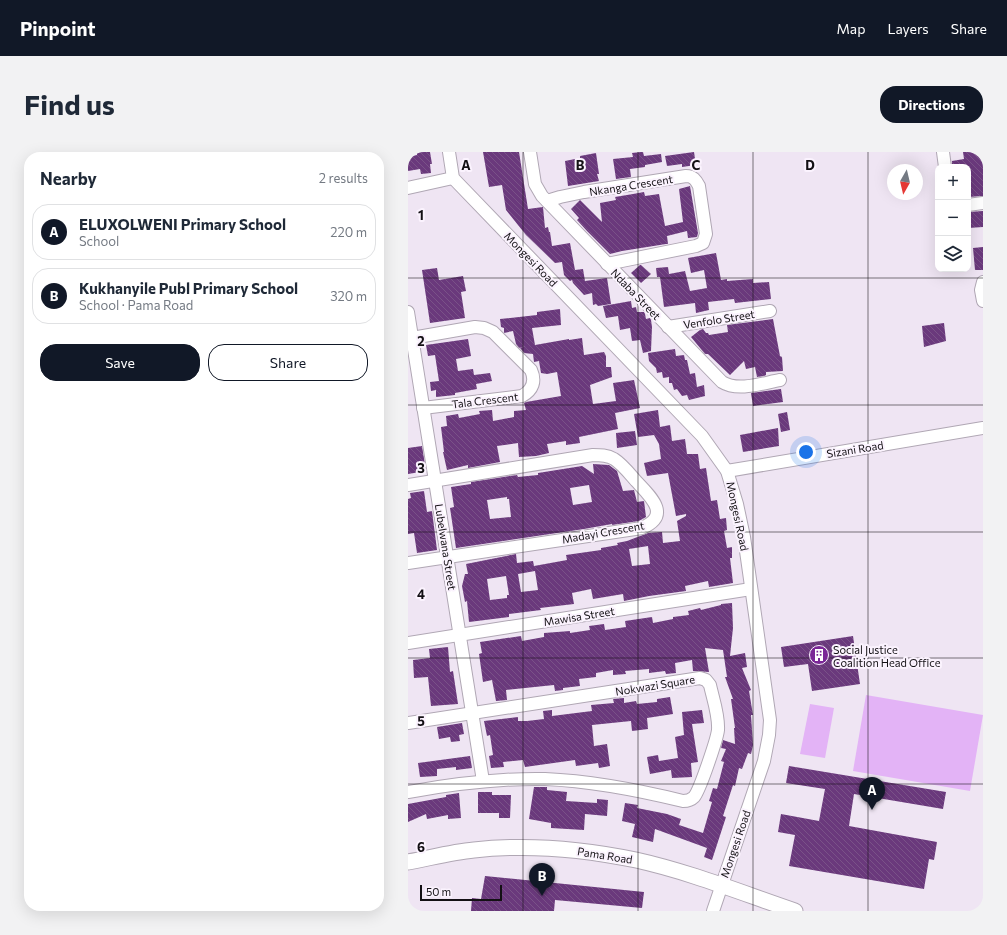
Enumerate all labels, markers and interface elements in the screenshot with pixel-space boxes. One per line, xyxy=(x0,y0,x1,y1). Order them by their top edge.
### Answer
text: Pinpoint xyxy=(20,17,96,40)
text: Map xyxy=(837,20,865,37)
text: Layers xyxy=(887,20,929,37)
text: Share xyxy=(951,20,987,37)
button: Directions xyxy=(880,86,983,123)
text: Find us xyxy=(24,87,115,121)
text: A xyxy=(461,157,471,173)
text: B xyxy=(576,157,585,173)
text: C xyxy=(692,157,701,173)
text: D xyxy=(805,157,815,173)
north arrow xyxy=(887,164,923,200)
map controls xyxy=(935,164,971,272)
button: + xyxy=(935,164,971,200)
text: Nearby xyxy=(40,168,97,189)
text: 2 results xyxy=(319,170,368,186)
street label: Nkanga Crescent xyxy=(588,172,674,198)
button: − xyxy=(935,200,971,236)
text: 1 xyxy=(418,207,424,223)
text: ELUXOLWENI Primary School xyxy=(79,215,286,233)
text: A xyxy=(49,224,59,240)
text: 220 m xyxy=(330,224,367,240)
street label: Mongesi Road xyxy=(502,229,560,289)
text: School xyxy=(79,233,119,249)
button: layers xyxy=(935,236,971,272)
street label: Ndaba Street xyxy=(608,266,664,323)
text: Kukhanyile Publ Primary School xyxy=(79,279,298,297)
text: B xyxy=(50,288,58,304)
text: 320 m xyxy=(330,288,367,304)
text: School · Pama Road xyxy=(79,297,193,313)
street label: Venfolo Street xyxy=(682,307,756,331)
text: 2 xyxy=(417,333,425,349)
button: Save xyxy=(40,344,200,381)
button: Share xyxy=(208,344,368,381)
street label: Tala Crescent xyxy=(451,389,520,411)
street label: Sizani Road xyxy=(826,438,884,460)
your location xyxy=(796,442,816,462)
text: 3 xyxy=(417,460,425,476)
street label: Mongesi Road xyxy=(724,480,752,552)
street label: Lubelwana Street xyxy=(433,503,459,592)
street label: Madayi Crescent xyxy=(561,518,646,546)
text: 4 xyxy=(417,586,425,602)
street label: Mawisa Street xyxy=(543,604,616,628)
place label: Social Justice Coalition Head Office xyxy=(833,643,941,669)
building icon: Social Justice Coalition Head Office xyxy=(808,644,830,666)
street label: Nokwazi Square xyxy=(614,672,696,698)
text: 5 xyxy=(417,713,425,729)
pin: A xyxy=(859,777,885,810)
street label: Mongesi Road xyxy=(717,808,753,880)
text: 6 xyxy=(417,839,425,855)
street label: Pama Road xyxy=(576,844,634,866)
pin: B xyxy=(529,863,555,896)
scale bar xyxy=(420,883,502,902)
text: 50 m xyxy=(426,885,451,898)

